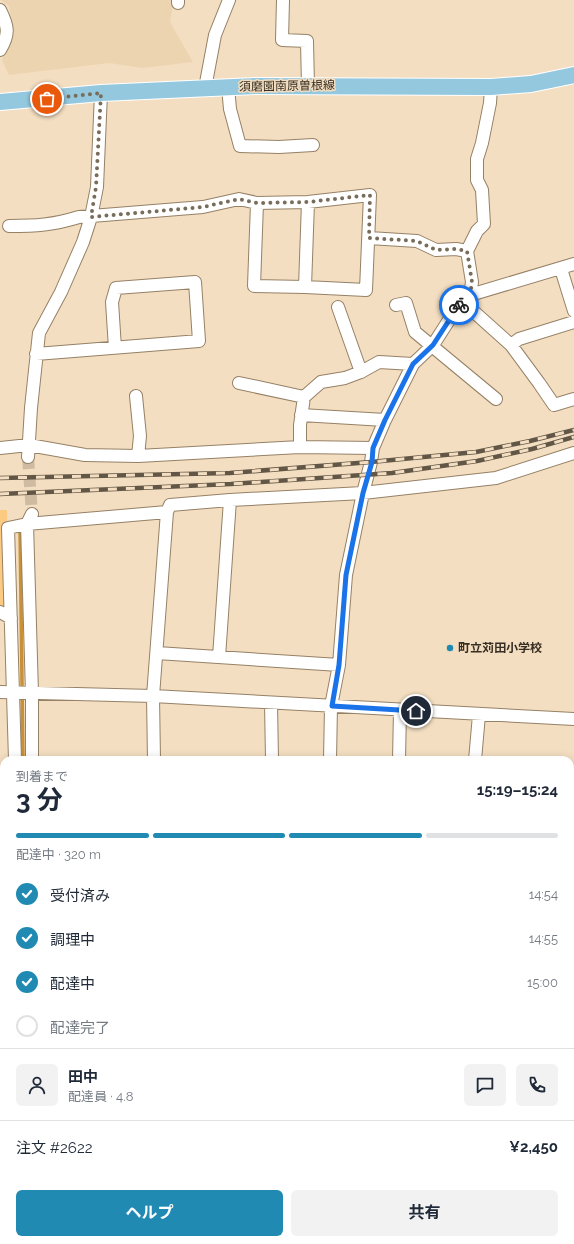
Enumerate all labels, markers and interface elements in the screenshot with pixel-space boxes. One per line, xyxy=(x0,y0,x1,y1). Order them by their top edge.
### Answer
street label: 須磨園南原曽根線 xyxy=(239,78,335,94)
pin xyxy=(30,82,64,116)
icon: bag xyxy=(36,88,58,110)
courier xyxy=(439,285,479,325)
icon: bike xyxy=(448,294,470,316)
place label: 町立苅田小学校 xyxy=(458,641,542,655)
marker: 町立苅田小学校 xyxy=(445,643,455,653)
pin xyxy=(399,694,433,728)
icon: home xyxy=(405,700,427,722)
text: 到着まで xyxy=(16,769,68,784)
text: 15:19–15:24 xyxy=(477,781,558,799)
text: 3 分 xyxy=(16,785,63,815)
text: 配達中 · 320 m xyxy=(16,847,101,862)
icon: check xyxy=(16,883,38,905)
text: 受付済み xyxy=(50,887,110,905)
text: 14:54 xyxy=(529,887,558,902)
icon: check xyxy=(16,927,38,949)
text: 調理中 xyxy=(50,931,95,949)
text: 14:55 xyxy=(529,931,558,946)
icon: check xyxy=(16,971,38,993)
text: 配達中 xyxy=(50,975,95,993)
text: 15:00 xyxy=(527,975,558,990)
text: 配達完了 xyxy=(50,1019,110,1037)
button: person xyxy=(16,1064,58,1106)
button: chat xyxy=(464,1064,506,1106)
button: phone xyxy=(516,1064,558,1106)
text: 田中 xyxy=(68,1068,98,1086)
text: 配達員 · 4.8 xyxy=(68,1089,133,1104)
text: ¥2,450 xyxy=(509,1138,558,1156)
text: 注文 #2622 xyxy=(16,1139,93,1157)
button: ヘルプ xyxy=(16,1190,283,1236)
button: 共有 xyxy=(291,1190,558,1236)

